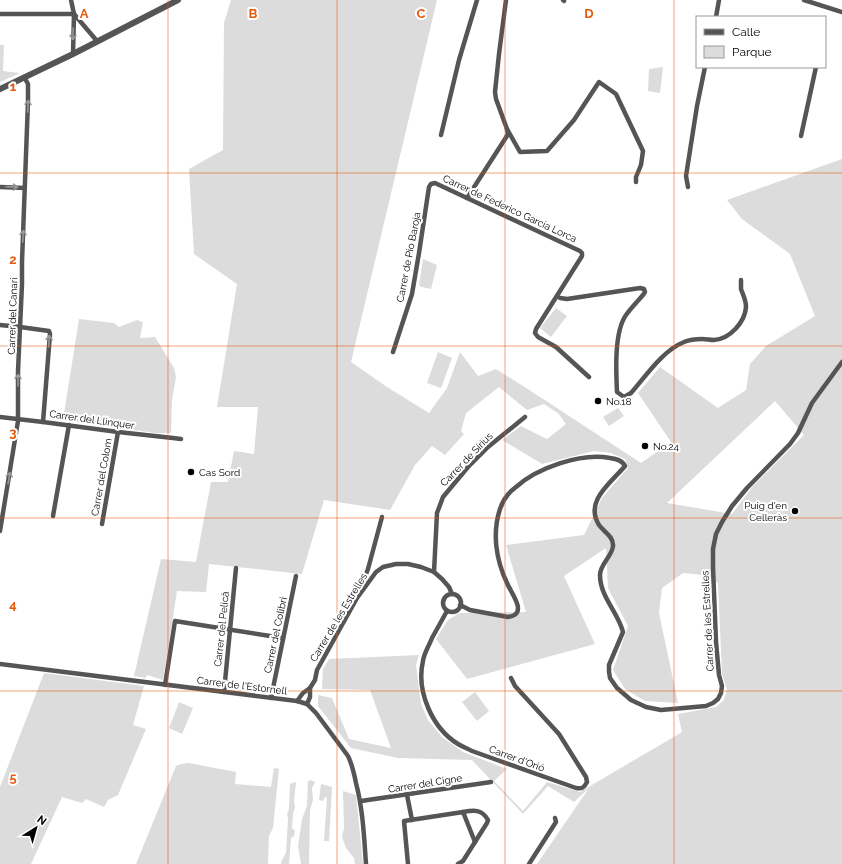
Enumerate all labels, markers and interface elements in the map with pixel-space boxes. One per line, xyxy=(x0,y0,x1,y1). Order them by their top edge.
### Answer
text: A xyxy=(80,6,89,21)
text: B xyxy=(249,6,258,21)
text: C xyxy=(417,6,426,21)
text: D xyxy=(584,6,594,21)
legend xyxy=(696,16,826,68)
text: Calle xyxy=(732,25,760,39)
one-way arrow xyxy=(70,27,77,40)
text: Parque xyxy=(732,45,772,59)
text: 1 xyxy=(10,79,17,94)
one-way arrow xyxy=(24,100,31,113)
street label: Carrer de Federico García Lorca xyxy=(441,173,578,244)
one-way arrow xyxy=(5,183,18,191)
street label: Carrer de Pío Baroja xyxy=(394,211,423,303)
one-way arrow xyxy=(19,230,27,243)
text: 2 xyxy=(9,252,17,267)
street label: Carrer del Canari xyxy=(6,277,19,355)
one-way arrow xyxy=(46,335,53,348)
one-way arrow xyxy=(14,374,22,387)
marker: No.18 xyxy=(593,396,603,406)
place label: No.18 xyxy=(606,396,632,407)
street label: Carrer del Llinquer xyxy=(49,408,136,431)
text: 3 xyxy=(9,425,17,440)
street label: Carrer de Sírius xyxy=(438,430,495,488)
street label: Carrer del Colom xyxy=(89,437,114,517)
marker: No.24 xyxy=(640,441,650,451)
place label: No.24 xyxy=(653,441,679,452)
marker: Cas Sord xyxy=(186,467,196,477)
place label: Cas Sord xyxy=(199,467,240,478)
one-way arrow xyxy=(5,472,13,485)
place label: Puig d'en Celleràs xyxy=(744,500,787,523)
marker: Puig d'en Celleràs xyxy=(790,506,800,516)
street label: Carrer de les Estrelles xyxy=(699,570,716,672)
street label: Carrer de les Estrelles xyxy=(308,571,369,663)
street label: Carrer del Pelicà xyxy=(212,591,231,667)
street label: Carrer del Colibri xyxy=(262,596,289,674)
text: 4 xyxy=(9,597,17,612)
street label: Carrer de l'Estornell xyxy=(196,675,288,697)
street label: Carrer d'Orió xyxy=(488,743,546,774)
text: 5 xyxy=(9,770,17,785)
street label: Carrer del Cigne xyxy=(387,772,463,795)
north arrow xyxy=(16,808,56,848)
text: N xyxy=(34,813,49,828)

